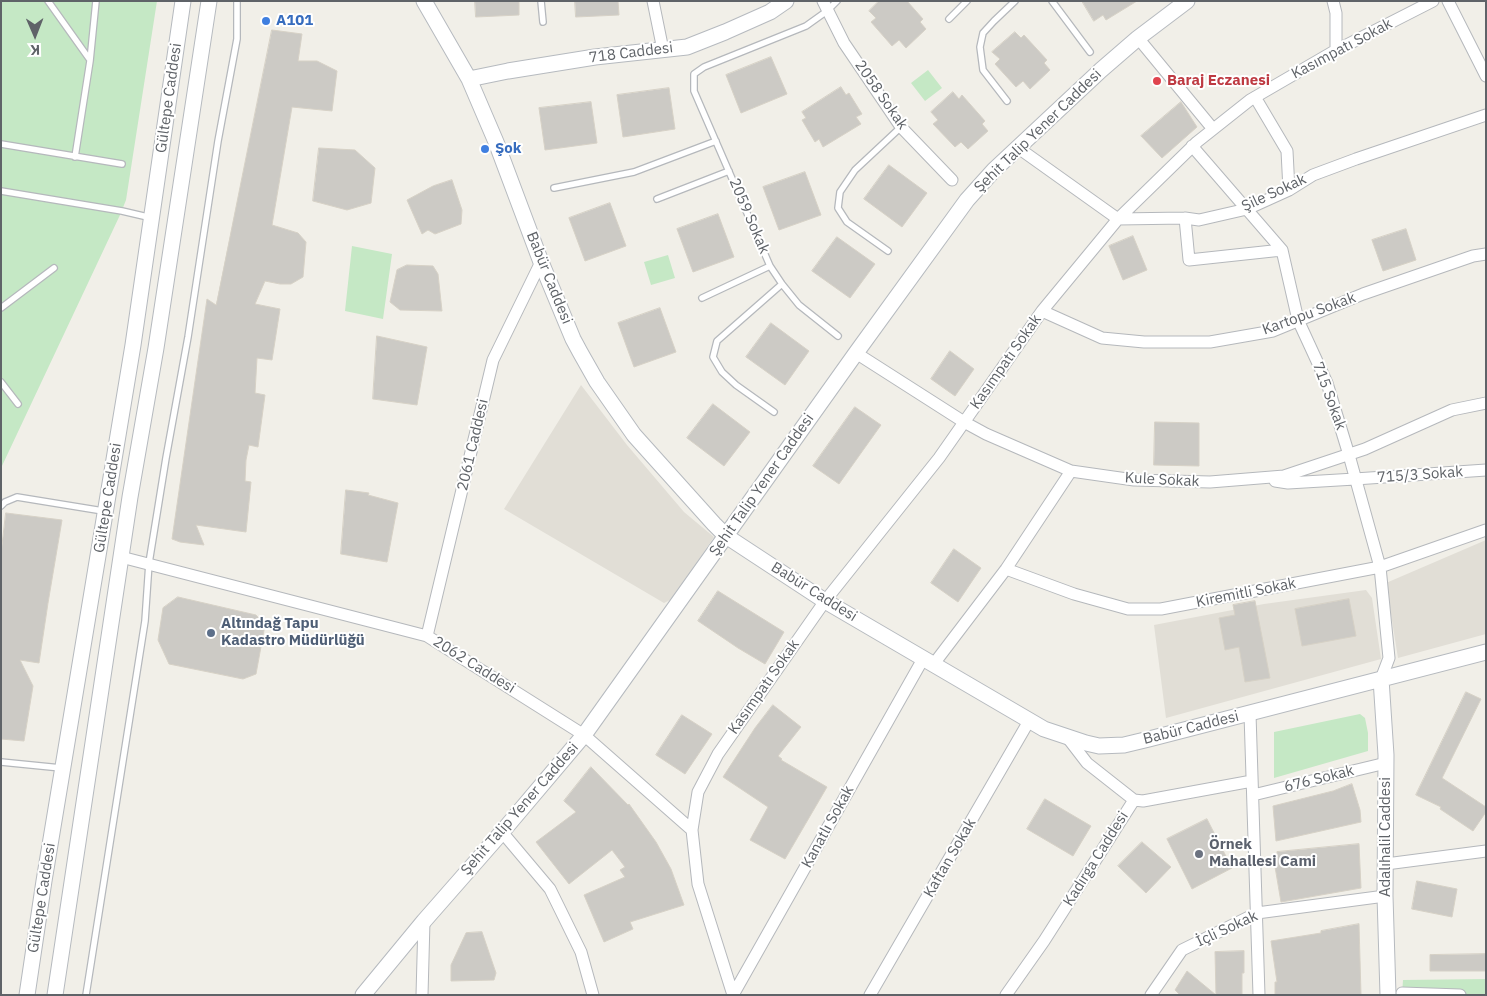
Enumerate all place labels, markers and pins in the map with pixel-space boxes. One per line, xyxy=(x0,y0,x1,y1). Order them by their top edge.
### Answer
place label: A101 xyxy=(276,12,313,30)
marker: A101 xyxy=(260,15,272,27)
place label: Baraj Eczanesi xyxy=(1167,72,1270,90)
marker: Baraj Eczanesi xyxy=(1151,75,1163,87)
place label: Şok xyxy=(495,140,521,158)
marker: Şok xyxy=(479,143,491,155)
place label: Altındağ Tapu Kadastro Müdürlüğü xyxy=(221,615,365,650)
marker: Altındağ Tapu Kadastro Müdürlüğü xyxy=(205,627,217,639)
place label: Örnek Mahallesi Cami xyxy=(1209,836,1316,871)
marker: Örnek Mahallesi Cami xyxy=(1193,848,1205,860)

